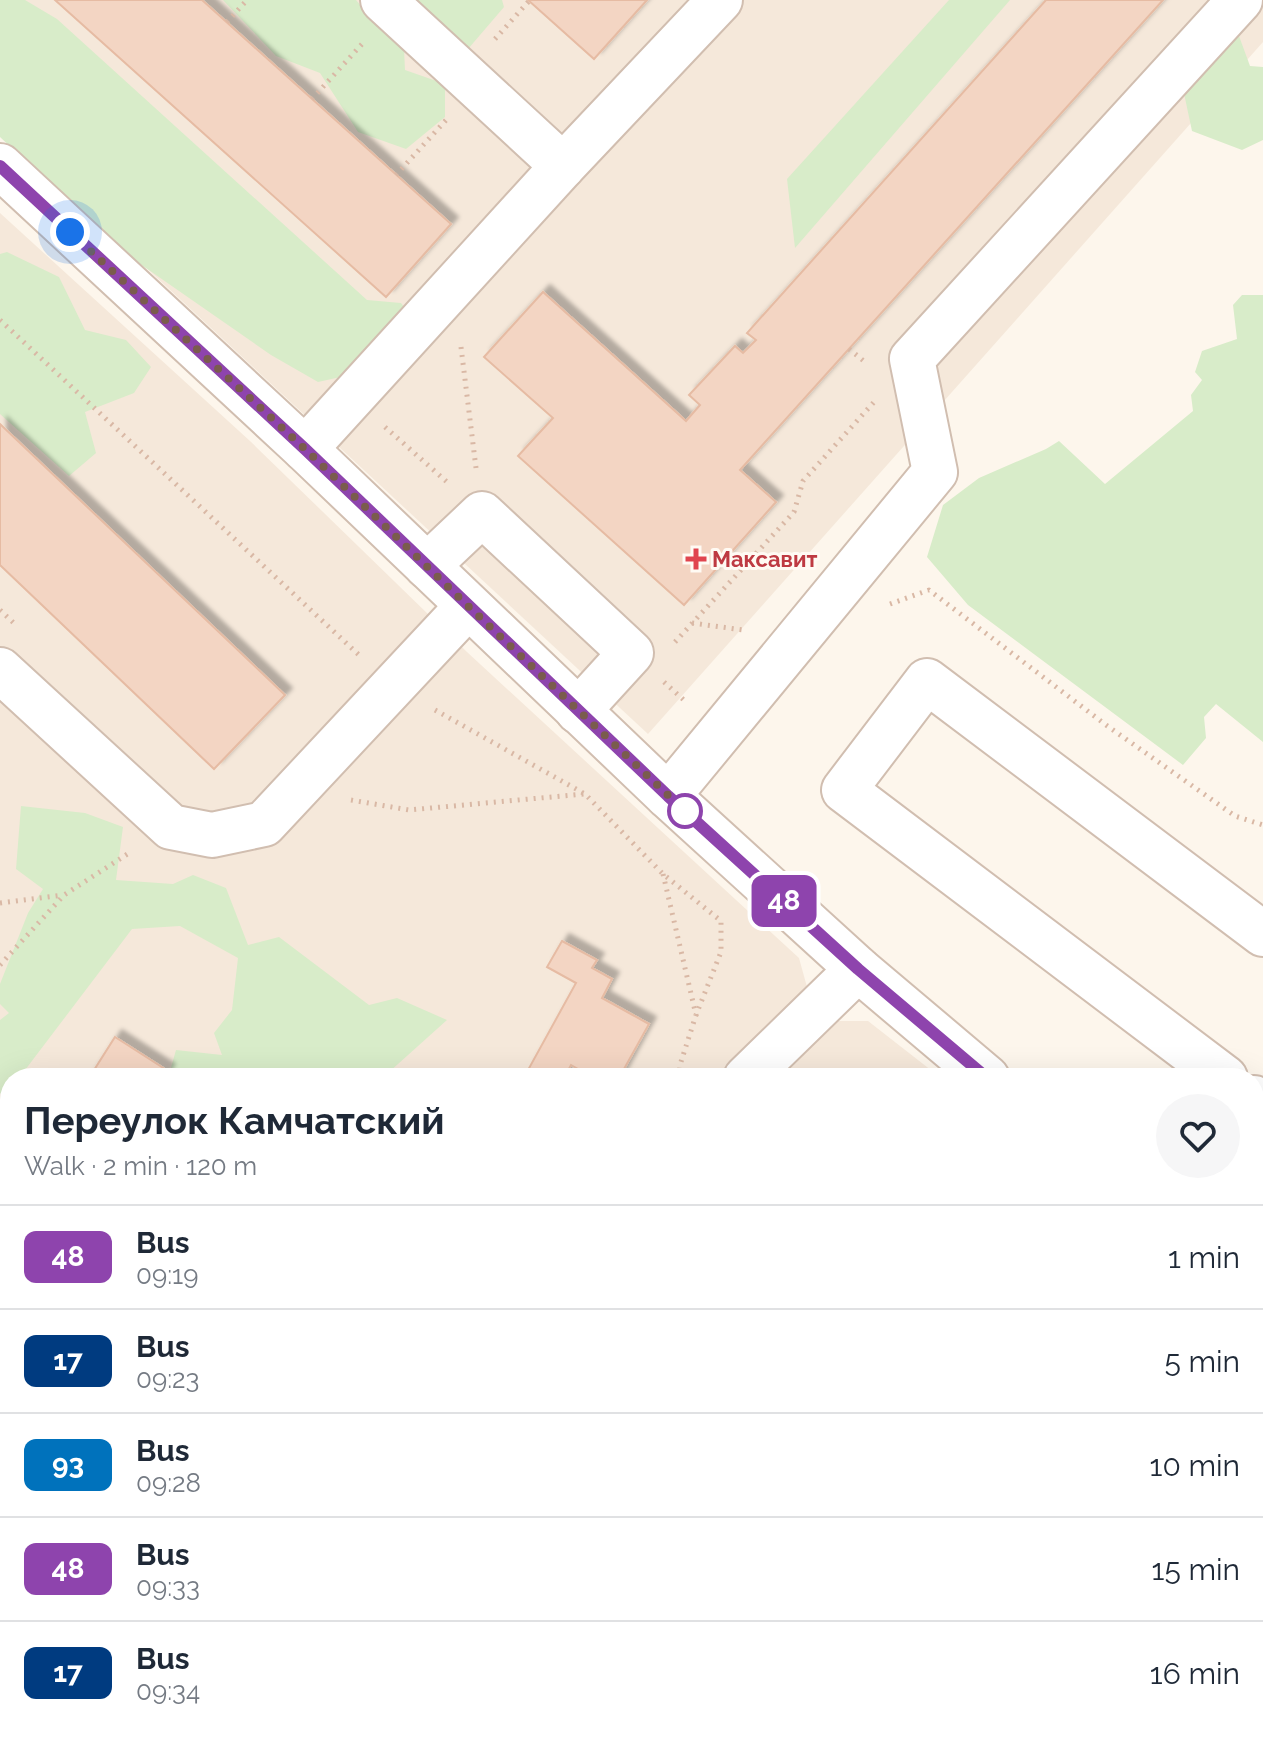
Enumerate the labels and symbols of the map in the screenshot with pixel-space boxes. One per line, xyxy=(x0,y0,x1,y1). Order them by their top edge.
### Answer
your location xyxy=(50,212,90,252)
place label: Максавит xyxy=(712,546,817,572)
marker: Максавит xyxy=(687,550,705,568)
unlabelled marker xyxy=(668,794,702,828)
line badge: 48 xyxy=(748,875,820,927)

